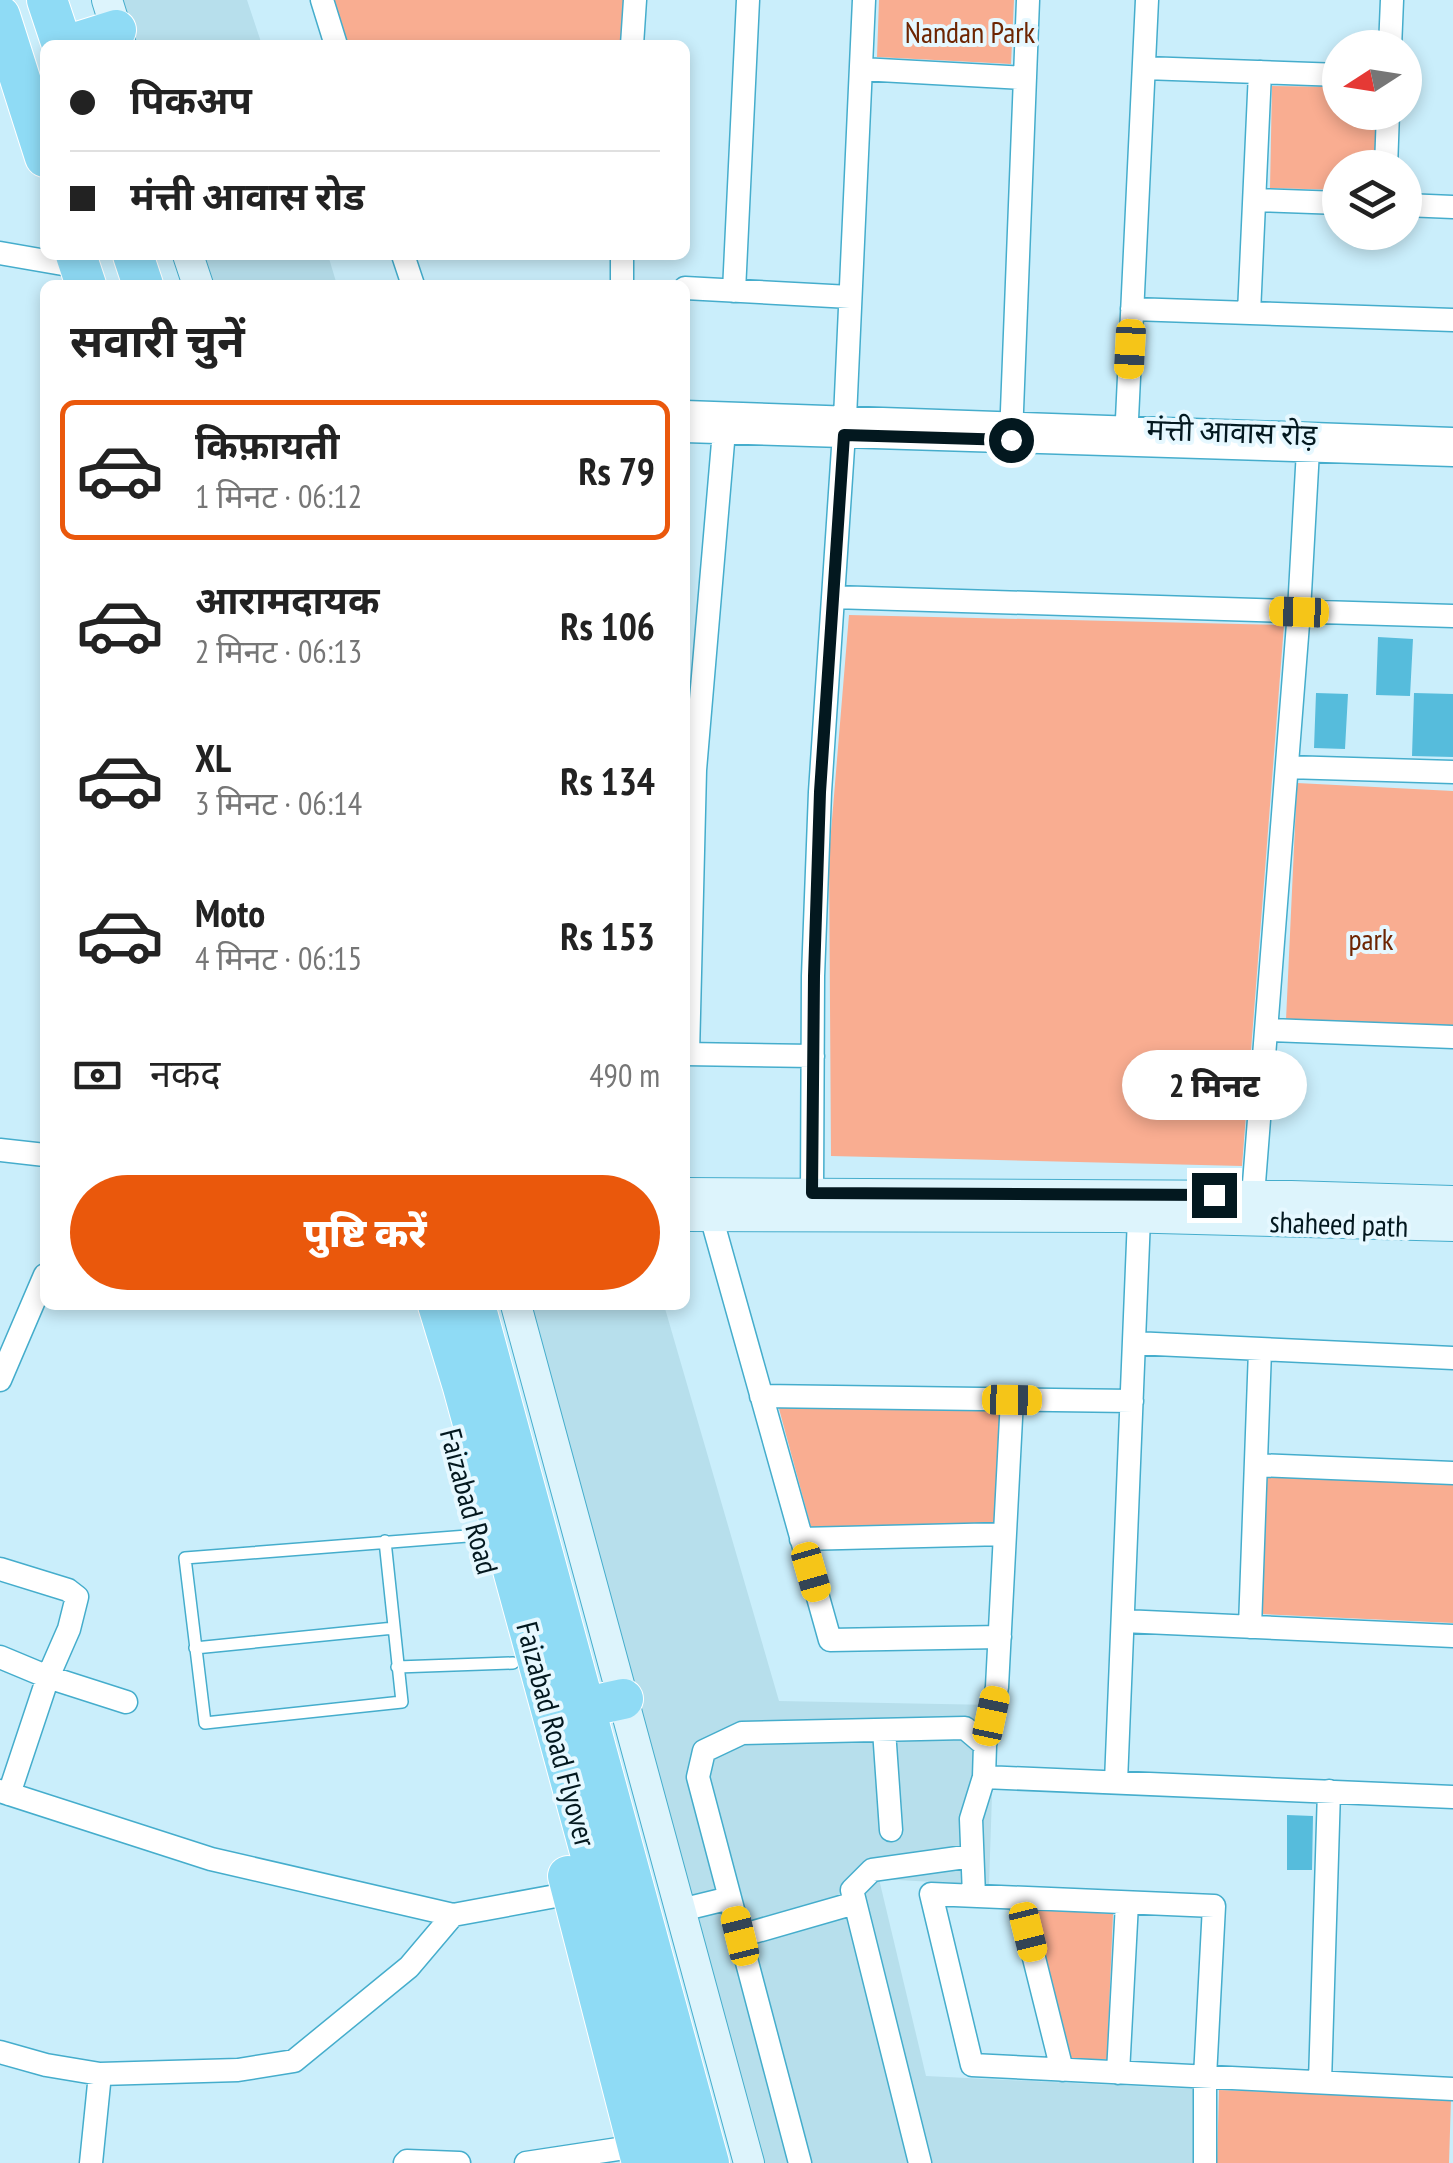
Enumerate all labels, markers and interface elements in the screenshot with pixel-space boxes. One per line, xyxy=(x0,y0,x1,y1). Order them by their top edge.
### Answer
park label: Nandan Park xyxy=(905,12,1036,51)
north arrow xyxy=(1322,30,1422,130)
map controls xyxy=(1322,30,1422,250)
text: पिकअप xyxy=(130,75,252,124)
button: layers xyxy=(1322,150,1422,250)
text: मंत्ती आवास रोड xyxy=(130,171,365,220)
text: सवारी चुनें xyxy=(70,311,245,369)
car xyxy=(1113,318,1147,380)
street label: मंत्ती आवास रोड़ xyxy=(1146,409,1319,453)
route start xyxy=(989,418,1034,463)
text: किफ़ायती xyxy=(195,420,339,469)
icon: car xyxy=(75,425,165,515)
text: Rs 79 xyxy=(578,446,655,495)
text: 1 मिनट · 06:12 xyxy=(195,475,362,517)
text: आरामदायक xyxy=(195,575,379,624)
icon: car xyxy=(75,580,165,670)
car xyxy=(1268,596,1330,628)
text: Rs 106 xyxy=(560,601,655,650)
text: 2 मिनट · 06:13 xyxy=(195,630,362,672)
text: XL xyxy=(195,733,231,782)
icon: car xyxy=(75,735,165,825)
text: Rs 134 xyxy=(560,756,655,805)
text: 3 मिनट · 06:14 xyxy=(195,782,362,824)
text: Moto xyxy=(195,888,265,937)
icon: car xyxy=(75,890,165,980)
text: Rs 153 xyxy=(560,911,655,960)
park label: park xyxy=(1349,919,1394,958)
text: 4 मिनट · 06:15 xyxy=(195,937,362,979)
icon: cash xyxy=(70,1048,125,1103)
text: नकद xyxy=(150,1048,220,1097)
callout: 2 मिनट xyxy=(1122,1050,1306,1120)
text: 490 m xyxy=(589,1054,660,1096)
text: 2 मिनट xyxy=(1169,1064,1260,1106)
route end xyxy=(1192,1173,1237,1218)
button: पुष्टि करें xyxy=(70,1175,660,1290)
street label: shaheed path xyxy=(1269,1201,1409,1245)
car xyxy=(982,1384,1042,1416)
street label: Faizabad Road xyxy=(432,1424,508,1578)
car xyxy=(788,1539,834,1605)
street label: Faizabad Road Flyover xyxy=(508,1617,606,1851)
car xyxy=(970,1684,1012,1748)
car xyxy=(1006,1899,1050,1965)
car xyxy=(718,1903,762,1969)

